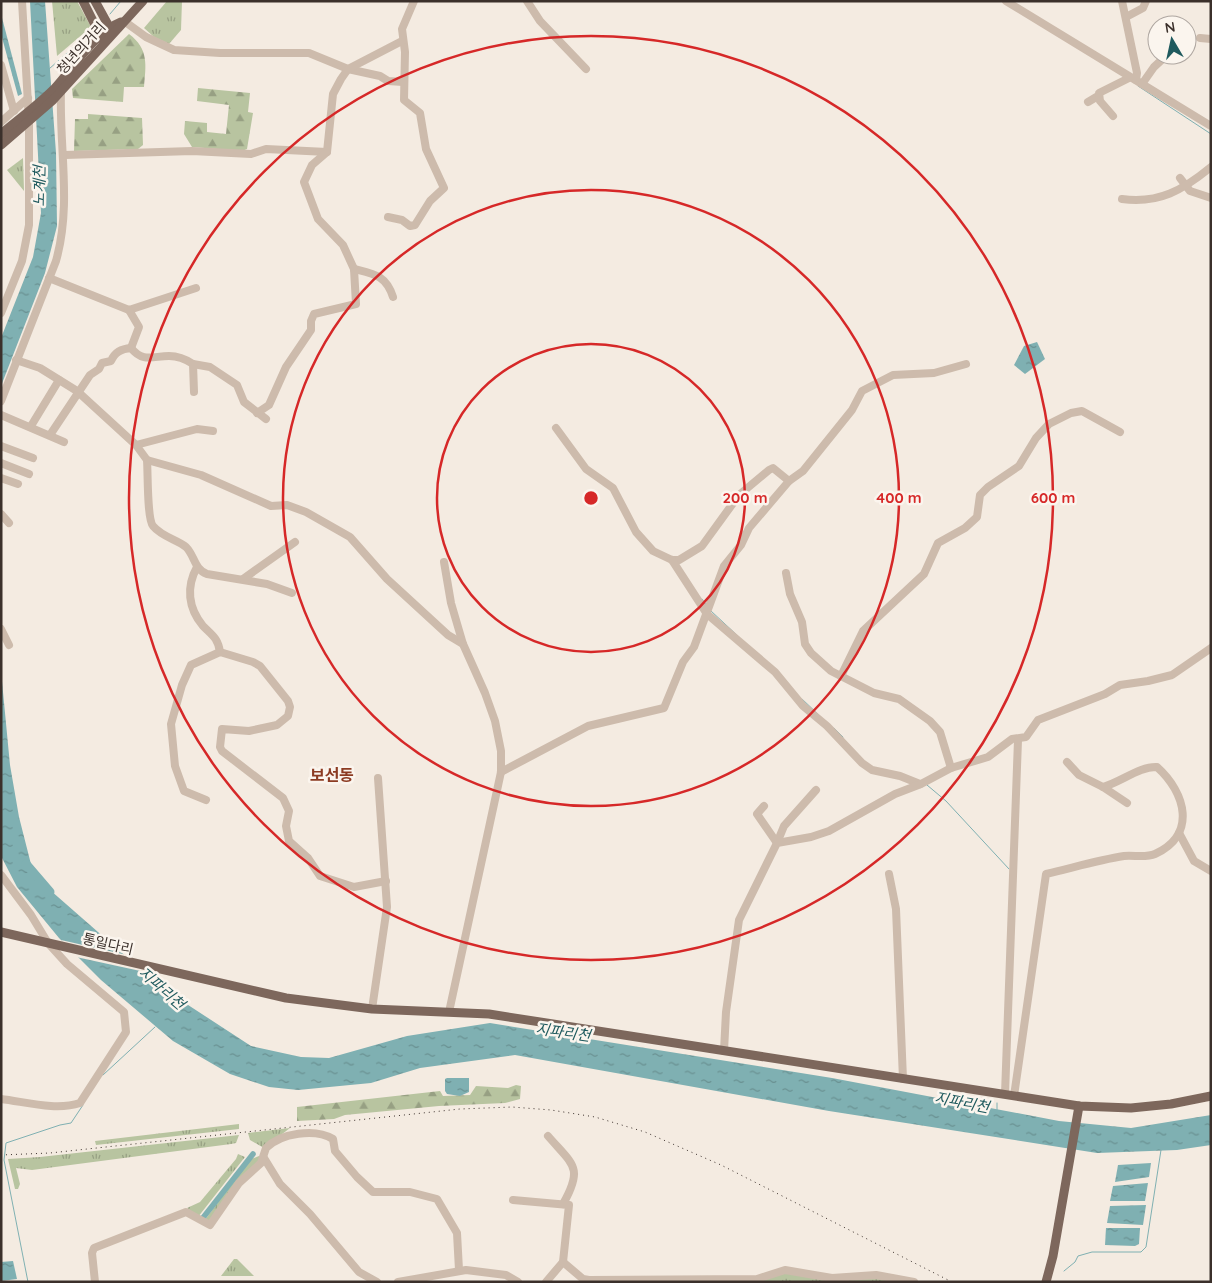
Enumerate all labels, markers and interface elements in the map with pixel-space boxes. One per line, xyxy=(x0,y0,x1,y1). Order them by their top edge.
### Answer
north arrow xyxy=(1147,15,1197,65)
text: N xyxy=(1163,17,1176,37)
street label: 청년의거리 xyxy=(53,18,109,78)
water label: 노계천 xyxy=(29,163,49,207)
text: 200 m xyxy=(723,488,768,507)
text: 400 m xyxy=(876,488,922,507)
text: 600 m xyxy=(1031,488,1075,507)
centre of rings xyxy=(582,489,600,507)
district label: 보선동 xyxy=(310,765,354,785)
street label: 통일다리 xyxy=(81,929,135,959)
water label: 지파리천 xyxy=(135,963,191,1015)
water label: 지파리천 xyxy=(534,1019,594,1046)
water label: 지파리천 xyxy=(933,1087,993,1117)

